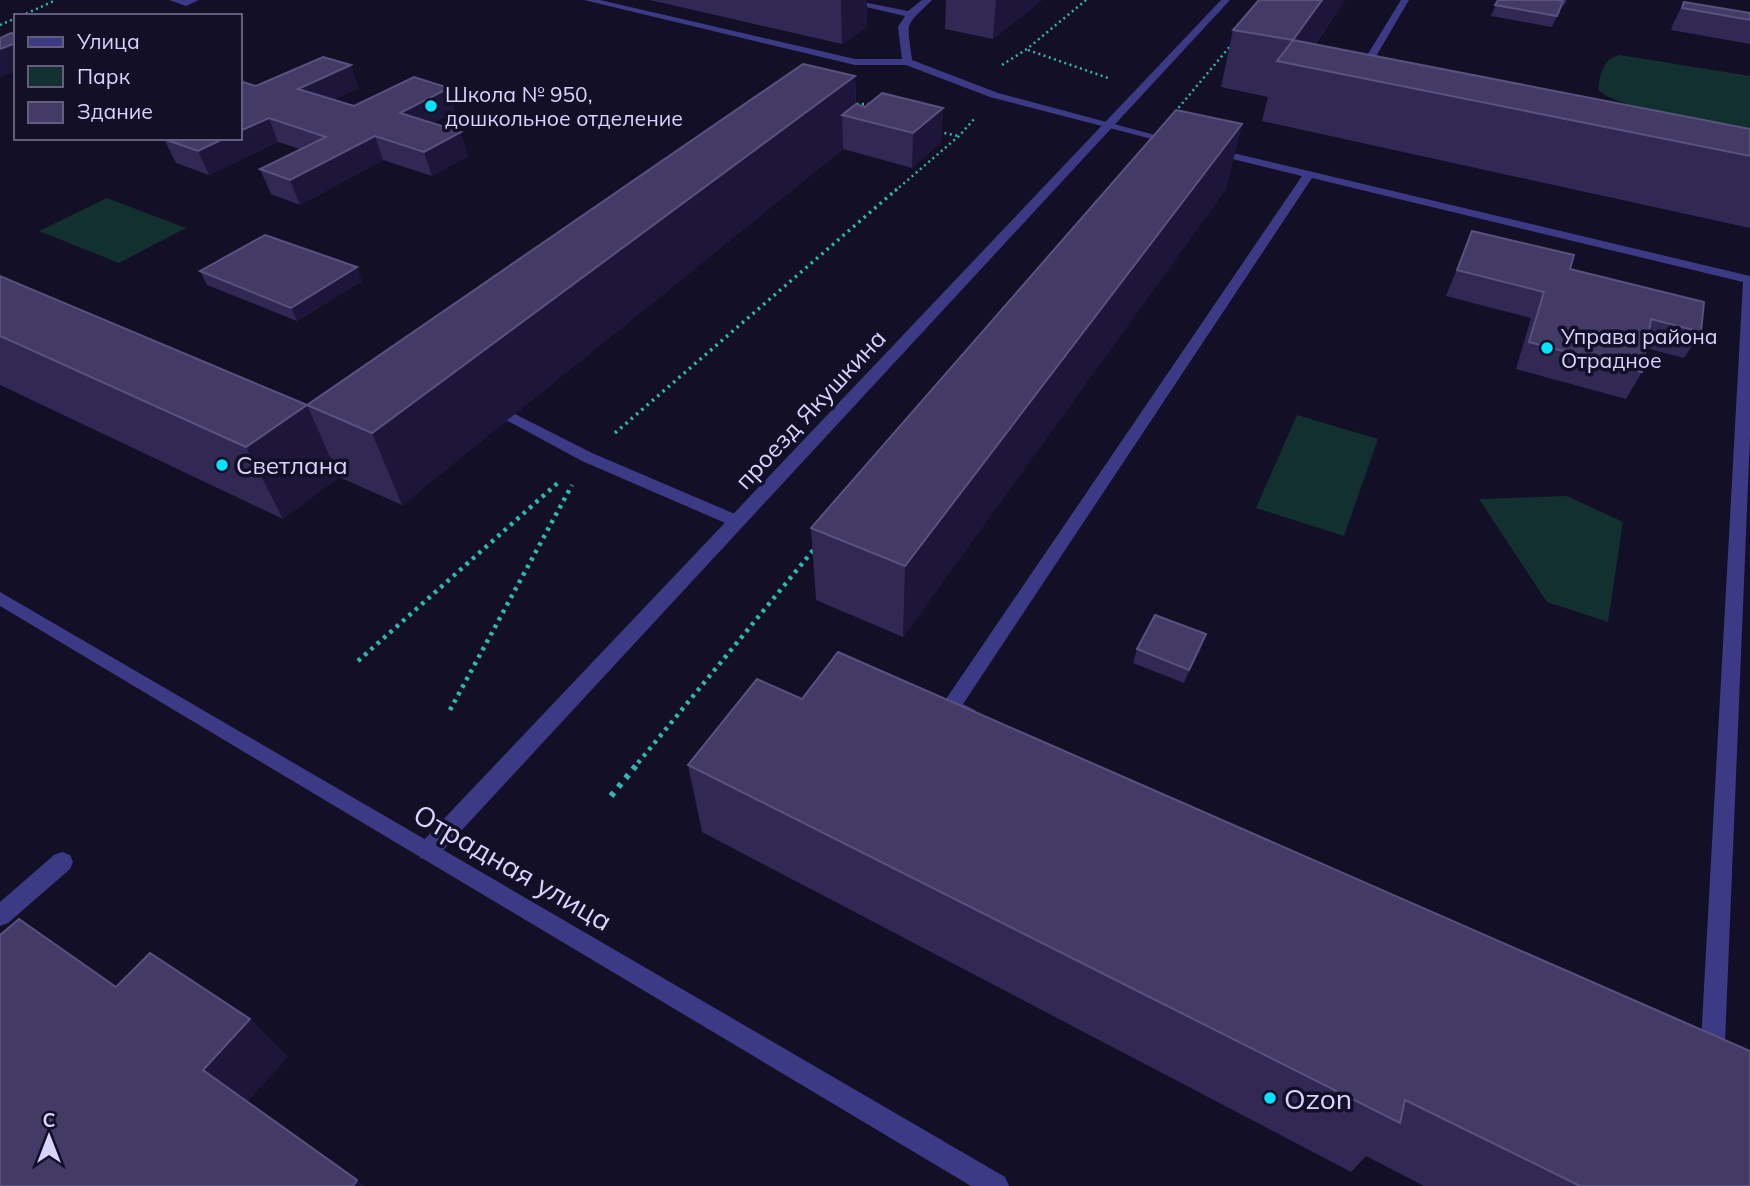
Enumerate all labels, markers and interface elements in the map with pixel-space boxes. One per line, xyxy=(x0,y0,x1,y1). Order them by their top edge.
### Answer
legend xyxy=(14,14,242,140)
text: Улица xyxy=(76,28,140,54)
text: Парк xyxy=(77,63,131,89)
place label: Школа № 950, дошкольное отделение xyxy=(445,81,683,131)
text: Здание xyxy=(77,98,153,124)
marker: Школа № 950, дошкольное отделение xyxy=(423,98,439,114)
street label: проезд Якушкина xyxy=(728,323,892,495)
place label: Управа района Отрадное xyxy=(1560,323,1718,373)
marker: Управа района Отрадное xyxy=(1539,340,1555,356)
place label: Светлана xyxy=(236,450,348,480)
marker: Светлана xyxy=(214,457,230,473)
street label: Отрадная улица xyxy=(407,796,619,938)
place label: Ozon xyxy=(1284,1081,1352,1116)
marker: Ozon xyxy=(1262,1090,1278,1106)
north arrow xyxy=(14,1102,84,1172)
text: С xyxy=(42,1108,56,1132)

